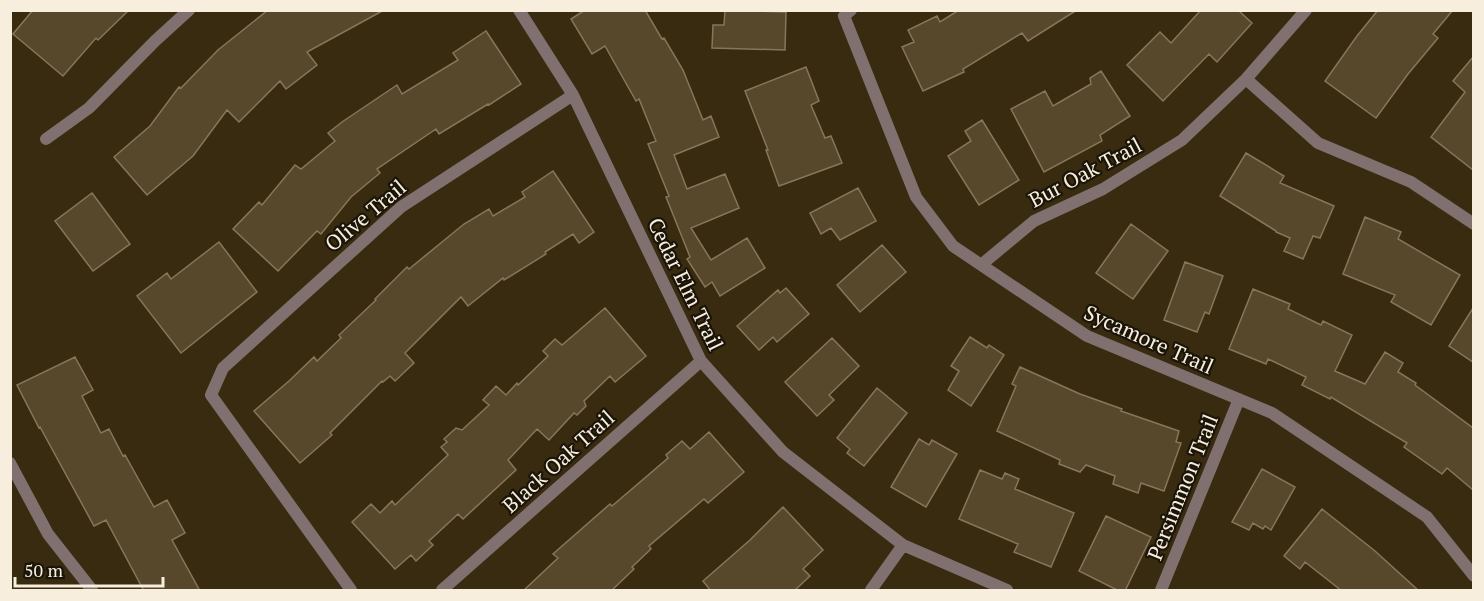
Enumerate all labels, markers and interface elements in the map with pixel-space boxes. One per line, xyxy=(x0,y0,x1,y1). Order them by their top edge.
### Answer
street label: Bur Oak Trail xyxy=(1024,131,1146,213)
street label: Olive Trail xyxy=(319,173,411,257)
street label: Cedar Elm Trail xyxy=(642,213,730,355)
street label: Sycamore Trail xyxy=(1080,298,1218,380)
street label: Black Oak Trail xyxy=(496,403,620,519)
street label: Persimmon Trail xyxy=(1140,410,1224,564)
scale bar xyxy=(15,550,164,588)
text: 50 m xyxy=(24,558,64,582)

